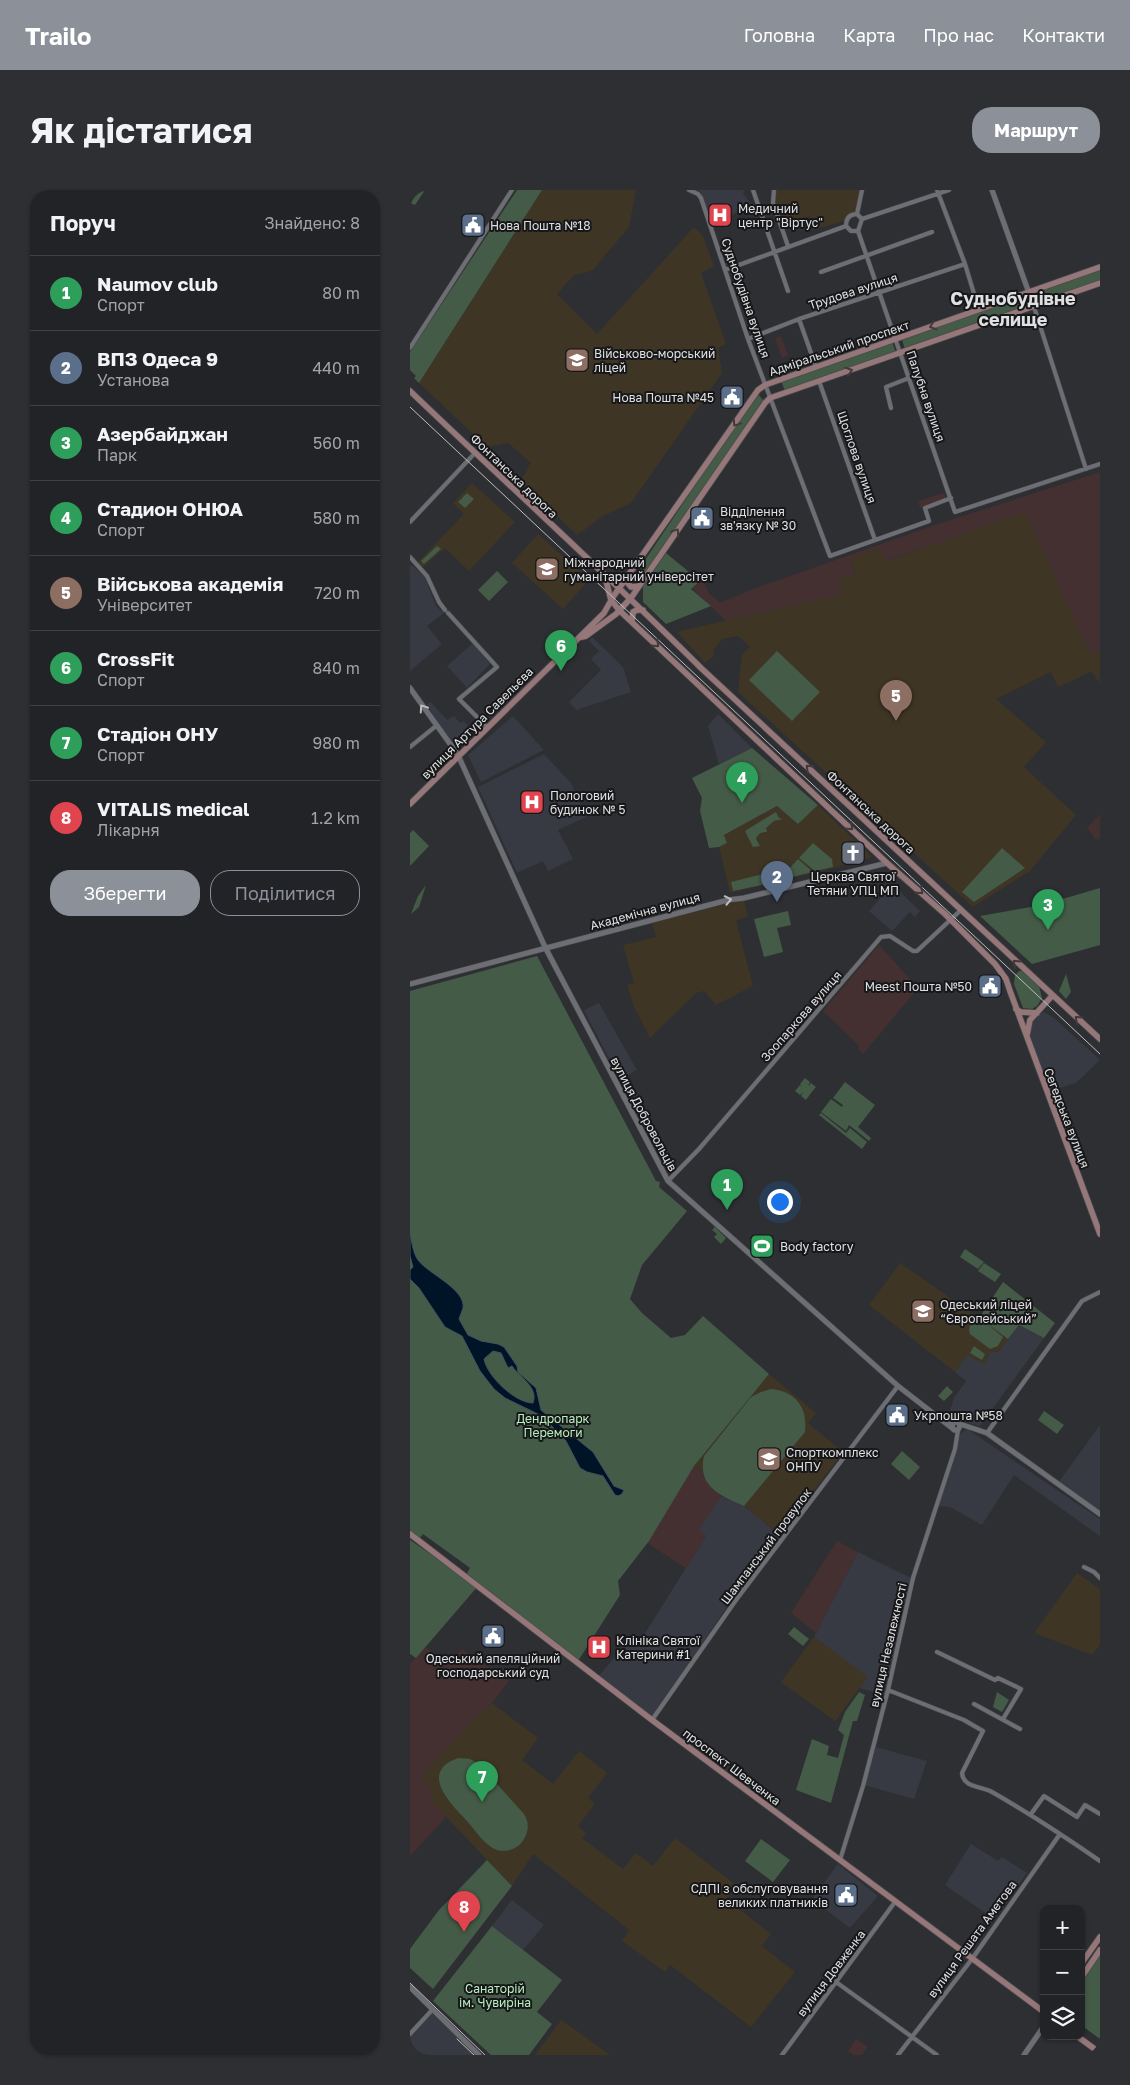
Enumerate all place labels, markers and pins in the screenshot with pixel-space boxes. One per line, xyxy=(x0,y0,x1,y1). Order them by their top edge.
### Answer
place label: Медичний центр "Віртус" xyxy=(738,201,823,230)
hospital icon: Медичний центр "Віртус" xyxy=(707,202,733,228)
public building icon: Нова Пошта №18 xyxy=(460,212,486,238)
place label: Нова Пошта №18 xyxy=(490,218,591,233)
place label: Військово-морський ліцей xyxy=(594,346,715,375)
school or university icon: Військово-морський ліцей xyxy=(564,347,590,373)
public building icon: Нова Пошта №45 xyxy=(719,384,745,410)
place label: Нова Пошта №45 xyxy=(612,390,714,405)
place label: Відділення зв'язку № 30 xyxy=(720,504,796,533)
public building icon: Відділення зв'язку № 30 xyxy=(689,505,715,531)
place label: Міжнародний гуманітарний універсітет xyxy=(564,555,714,584)
school or university icon: Міжнародний гуманітарний універсітет xyxy=(534,556,560,582)
pin: 6 xyxy=(545,630,577,671)
pin: 5 xyxy=(880,680,912,721)
pin: 4 xyxy=(726,762,758,803)
place label: Пологовий будинок № 5 xyxy=(550,788,625,817)
hospital icon: Пологовий будинок № 5 xyxy=(519,789,545,815)
church icon: Церква Святої Тетяни УПЦ МП xyxy=(840,840,866,866)
pin: 2 xyxy=(761,861,793,902)
place label: Церква Святої Тетяни УПЦ МП xyxy=(807,869,899,898)
pin: 3 xyxy=(1032,889,1064,930)
public building icon: Meest Пошта №50 xyxy=(977,973,1003,999)
place label: Meest Пошта №50 xyxy=(865,979,972,994)
pin: 1 xyxy=(711,1169,743,1210)
sports icon: Body factory xyxy=(749,1233,775,1259)
place label: Body factory xyxy=(780,1239,854,1254)
place label: Одеський ліцей “Європейський” xyxy=(940,1297,1037,1326)
school or university icon: Одеський ліцей “Європейський” xyxy=(910,1298,936,1324)
public building icon: Укрпошта №58 xyxy=(884,1402,910,1428)
place label: Укрпошта №58 xyxy=(914,1408,1003,1423)
place label: Спорткомплекс ОНПУ xyxy=(786,1445,879,1474)
school or university icon: Спорткомплекс ОНПУ xyxy=(756,1446,782,1472)
public building icon: Одеський апеляційний господарський суд xyxy=(480,1623,506,1649)
place label: Клініка Святої Катерини #1 xyxy=(616,1633,701,1662)
hospital icon: Клініка Святої Катерини #1 xyxy=(586,1634,612,1660)
place label: Одеський апеляційний господарський суд xyxy=(426,1651,560,1680)
pin: 7 xyxy=(466,1761,498,1802)
place label: СДПІ з обслуговування великих платників xyxy=(691,1881,828,1910)
public building icon: СДПІ з обслуговування великих платників xyxy=(833,1882,859,1908)
pin: 8 xyxy=(448,1891,480,1932)

